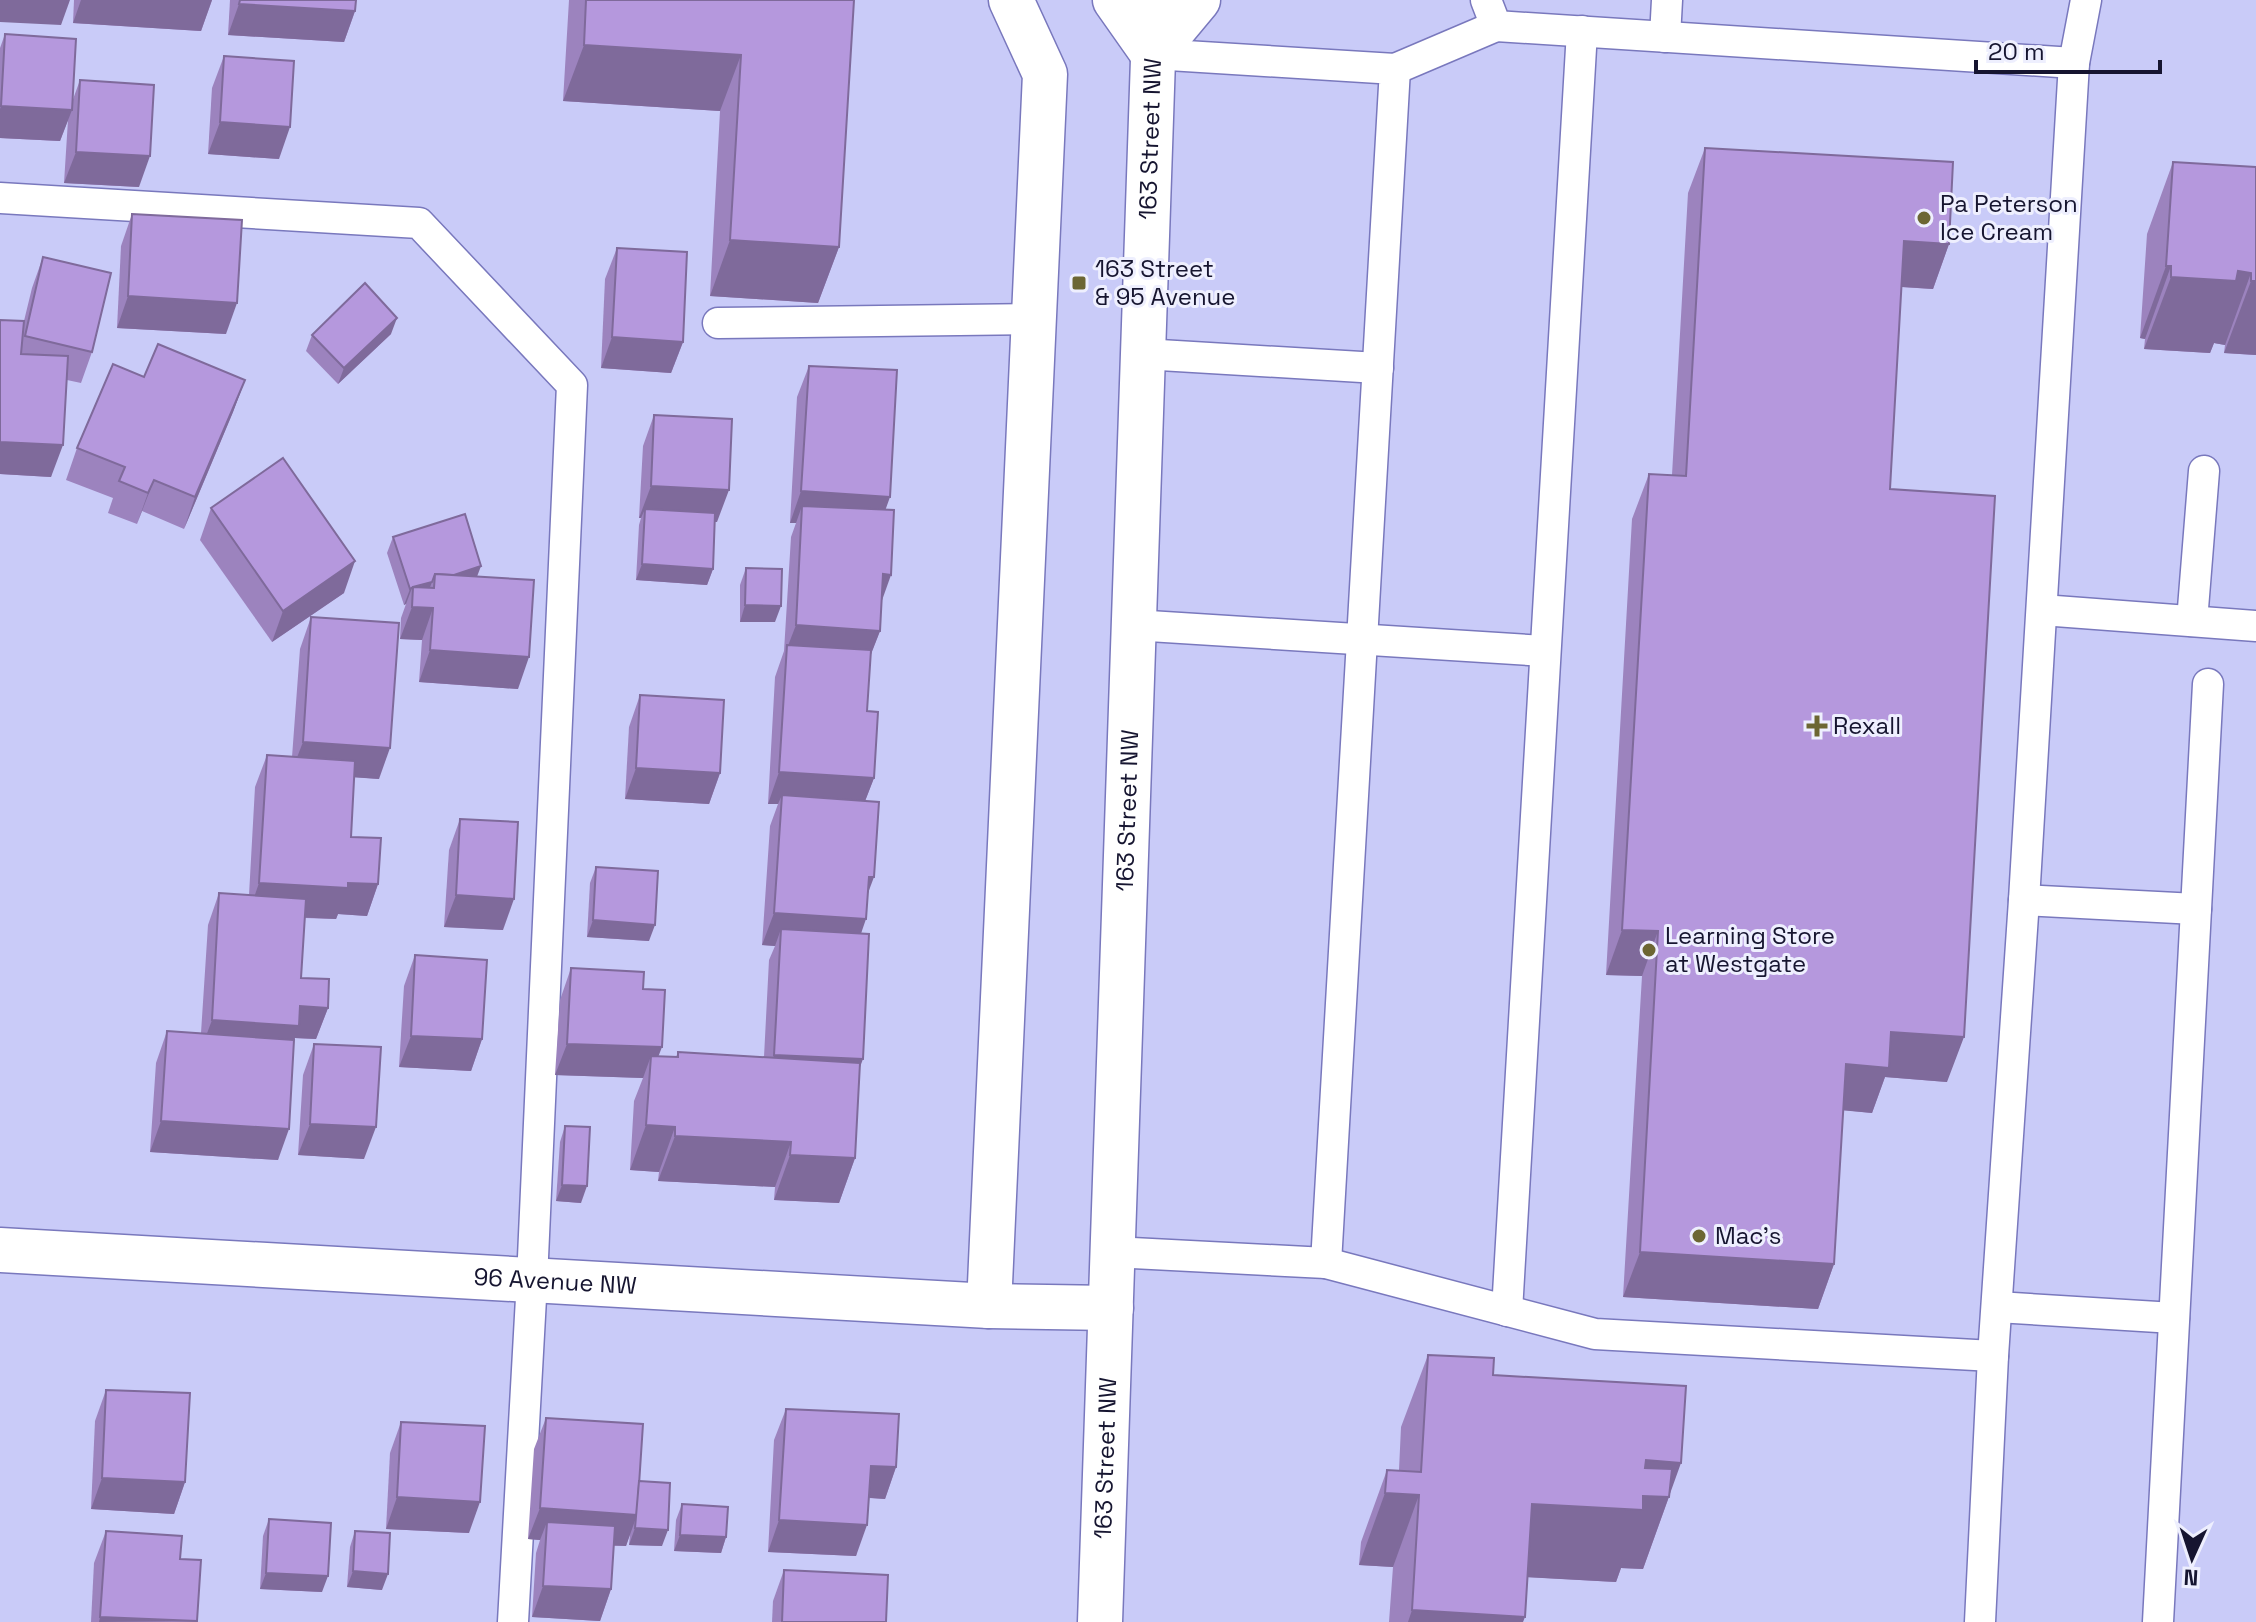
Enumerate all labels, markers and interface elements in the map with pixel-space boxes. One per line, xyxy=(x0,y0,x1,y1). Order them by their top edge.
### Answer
scale bar xyxy=(1976,24,2160,74)
text: 20 m xyxy=(1988,36,2045,67)
street label: 163 Street NW xyxy=(1132,57,1168,220)
place label: Pa Peterson Ice Cream xyxy=(1940,188,2078,247)
marker: Pa Peterson Ice Cream xyxy=(1915,209,1933,227)
place label: 163 Street & 95 Avenue xyxy=(1095,253,1235,312)
marker: 163 Street & 95 Avenue xyxy=(1070,274,1088,292)
place label: Rexall xyxy=(1833,710,1901,741)
marker: Rexall xyxy=(1808,717,1826,735)
street label: 163 Street NW xyxy=(1109,729,1145,892)
place label: Learning Store at Westgate xyxy=(1665,920,1835,979)
marker: Learning Store at Westgate xyxy=(1640,941,1658,959)
place label: Mac's xyxy=(1715,1220,1781,1251)
marker: Mac's xyxy=(1690,1227,1708,1245)
street label: 96 Avenue NW xyxy=(473,1261,637,1301)
street label: 163 Street NW xyxy=(1087,1377,1123,1540)
north arrow xyxy=(2152,1518,2232,1598)
text: N xyxy=(2183,1564,2199,1592)

